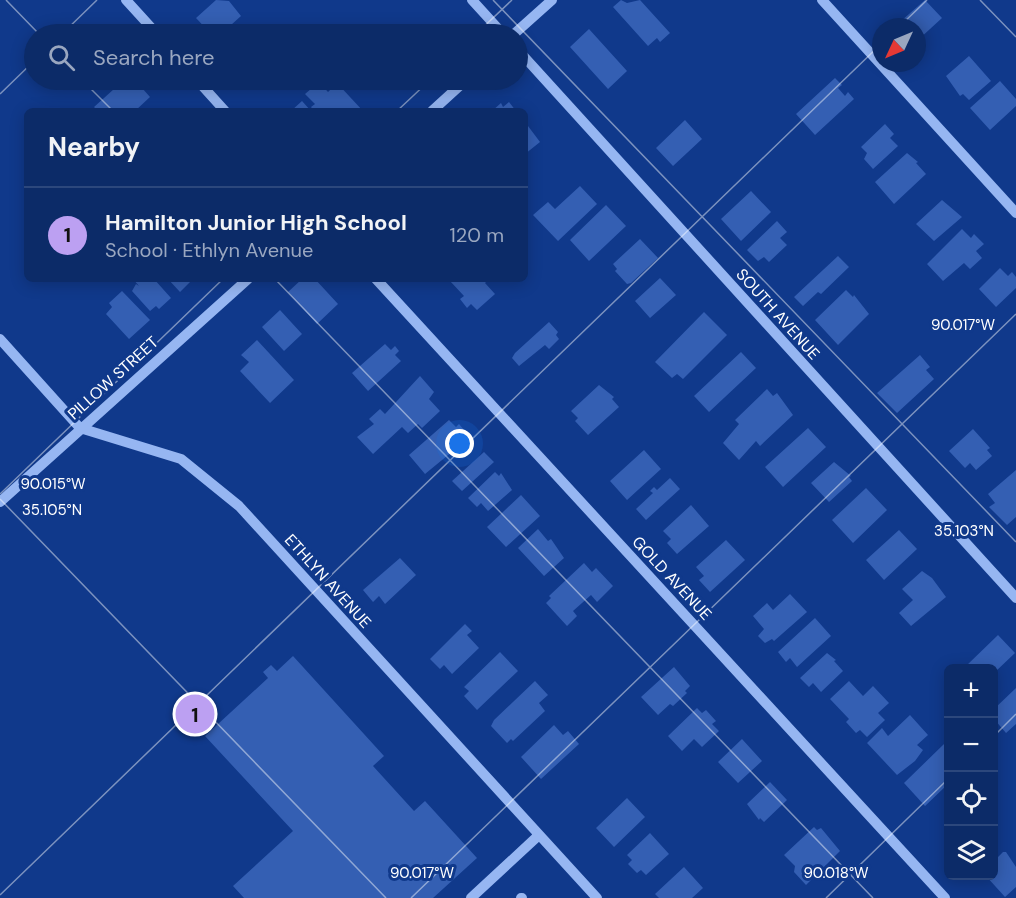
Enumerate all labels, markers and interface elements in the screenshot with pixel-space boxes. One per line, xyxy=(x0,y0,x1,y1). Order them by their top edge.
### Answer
north arrow xyxy=(872,18,926,72)
search box xyxy=(24,24,528,90)
icon: search xyxy=(45,41,78,74)
text: Search here xyxy=(93,43,214,72)
text: Nearby xyxy=(48,130,140,164)
text: Hamilton Junior High School xyxy=(105,208,407,237)
text: 1 xyxy=(64,222,71,248)
text: 120 m xyxy=(450,222,504,248)
text: School · Ethlyn Avenue xyxy=(105,237,313,263)
street label: SOUTH AVENUE xyxy=(731,264,825,364)
text: 90.017°W xyxy=(931,315,996,335)
street label: PILLOW STREET xyxy=(63,332,163,424)
your location xyxy=(445,429,474,458)
text: 90.015°W xyxy=(20,474,86,494)
text: 35.105°N xyxy=(22,500,82,520)
text: 35.103°N xyxy=(934,521,994,541)
street label: ETHLYN AVENUE xyxy=(280,529,376,633)
street label: GOLD AVENUE xyxy=(628,531,716,625)
map controls xyxy=(944,664,998,880)
button: + xyxy=(944,664,998,718)
pin: 1 xyxy=(176,692,214,736)
button: − xyxy=(944,718,998,772)
button: locate xyxy=(944,772,998,826)
button: layers xyxy=(944,826,998,880)
text: 90.017°W xyxy=(390,863,455,883)
text: 90.018°W xyxy=(803,863,869,883)

